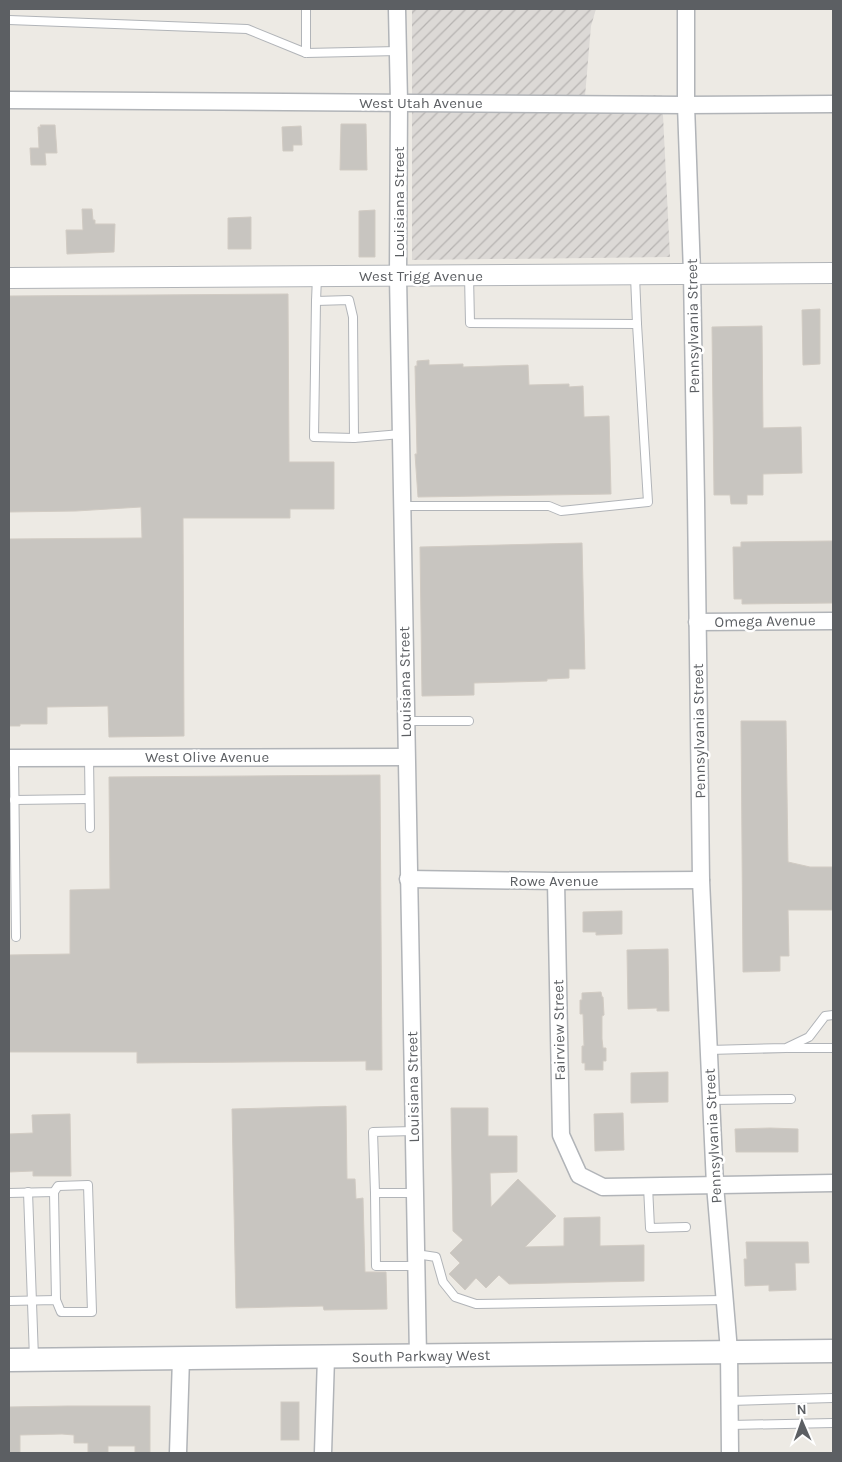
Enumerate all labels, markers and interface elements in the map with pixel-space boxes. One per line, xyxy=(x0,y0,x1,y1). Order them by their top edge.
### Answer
street label: West Utah Avenue xyxy=(359,94,483,112)
street label: Louisiana Street xyxy=(390,146,408,258)
street label: Pennsylvania Street xyxy=(683,258,703,394)
street label: West Trigg Avenue xyxy=(359,267,483,285)
street label: Omega Avenue xyxy=(714,611,816,631)
street label: Louisiana Street xyxy=(395,626,415,738)
street label: Pennsylvania Street xyxy=(689,663,709,799)
street label: West Olive Avenue xyxy=(145,748,269,766)
street label: Rowe Avenue xyxy=(510,872,598,890)
street label: Fairview Street xyxy=(549,979,569,1081)
street label: Louisiana Street xyxy=(403,1031,423,1143)
street label: Pennsylvania Street xyxy=(700,1068,726,1204)
street label: South Parkway West xyxy=(351,1346,491,1366)
north arrow xyxy=(777,1397,827,1447)
text: N xyxy=(796,1401,807,1418)

